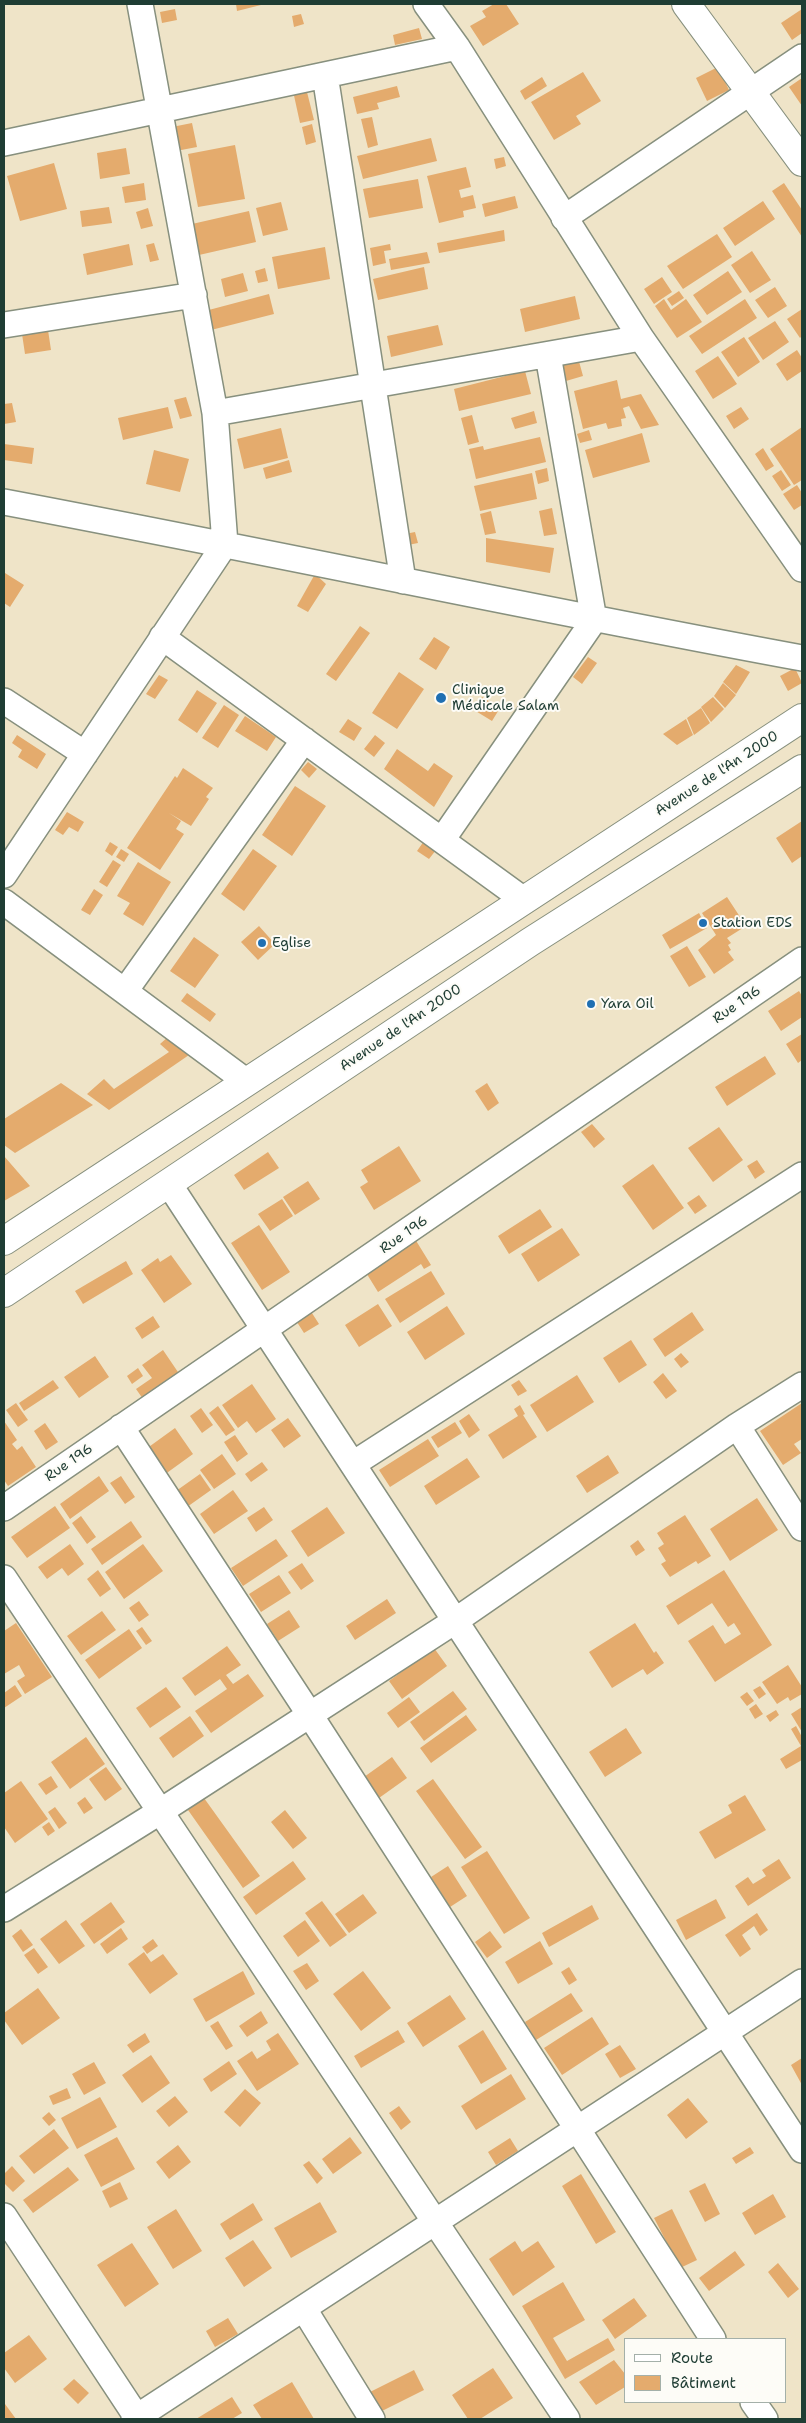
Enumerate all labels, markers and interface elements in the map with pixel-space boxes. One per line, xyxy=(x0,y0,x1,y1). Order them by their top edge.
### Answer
place label: Clinique Médicale Salam xyxy=(452,682,559,714)
marker: Clinique Médicale Salam xyxy=(434,691,448,705)
street label: Avenue de l'An 2000 xyxy=(652,728,782,820)
place label: Station EDS xyxy=(713,915,792,931)
marker: Station EDS xyxy=(697,917,709,929)
place label: Eglise xyxy=(272,935,311,951)
marker: Eglise xyxy=(256,937,268,949)
street label: Avenue de l'An 2000 xyxy=(337,981,465,1075)
street label: Rue 196 xyxy=(710,982,764,1028)
place label: Yara Oil xyxy=(601,996,654,1012)
marker: Yara Oil xyxy=(585,998,597,1010)
street label: Rue 196 xyxy=(377,1212,431,1258)
street label: Rue 196 xyxy=(42,1440,96,1486)
legend xyxy=(624,2338,786,2403)
text: Route xyxy=(671,2348,713,2368)
text: Bâtiment xyxy=(671,2373,736,2393)

